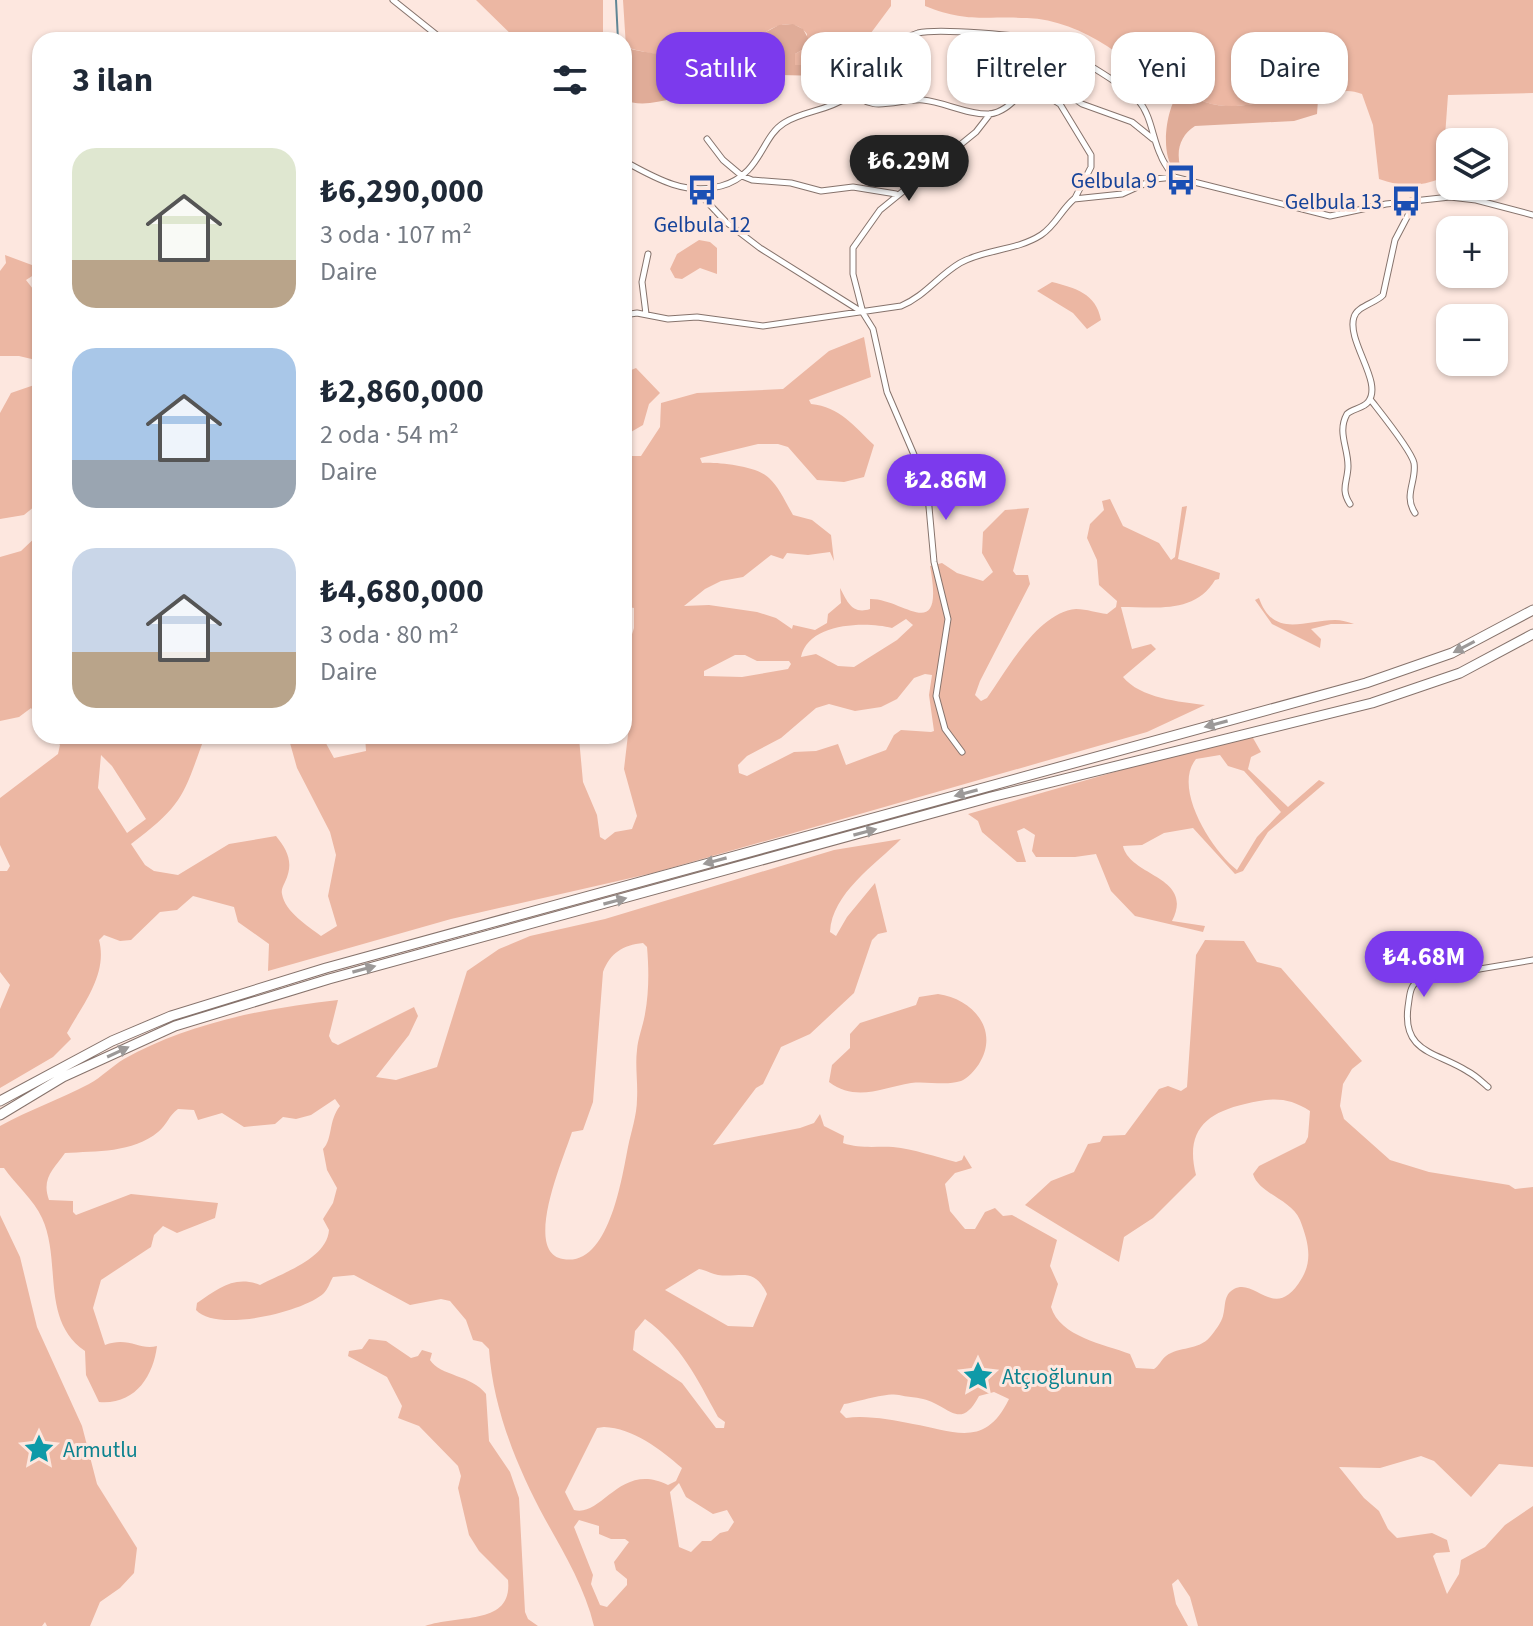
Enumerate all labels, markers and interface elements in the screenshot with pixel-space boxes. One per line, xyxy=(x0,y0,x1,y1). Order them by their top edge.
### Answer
chip: Satılık xyxy=(656,32,785,104)
chip: Kiralık xyxy=(801,32,931,104)
chip: Filtreler xyxy=(947,32,1095,104)
chip: Yeni xyxy=(1111,32,1215,104)
chip: Daire xyxy=(1231,32,1348,104)
text: 3 ilan xyxy=(72,56,153,105)
icon: filters xyxy=(548,58,592,102)
map controls xyxy=(1436,128,1508,376)
button: layers xyxy=(1436,128,1508,200)
pin: ₺6.29M xyxy=(844,135,974,203)
text: ₺6.29M xyxy=(868,142,950,179)
bus stop icon: Gelbula 9 xyxy=(1164,163,1198,197)
place label: Gelbula 9 xyxy=(1071,165,1157,197)
text: ₺6,290,000 xyxy=(320,167,484,216)
bus stop icon: Gelbula 12 xyxy=(685,173,719,207)
icon: home xyxy=(136,180,232,276)
bus stop icon: Gelbula 13 xyxy=(1389,184,1423,218)
place label: Gelbula 13 xyxy=(1285,186,1382,218)
place label: Gelbula 12 xyxy=(653,209,751,241)
text: 3 oda · 107 m² xyxy=(320,216,472,253)
button: + xyxy=(1436,216,1508,288)
text: Daire xyxy=(320,253,377,290)
button: − xyxy=(1436,304,1508,376)
text: ₺2,860,000 xyxy=(320,367,484,416)
icon: home xyxy=(136,380,232,476)
text: 2 oda · 54 m² xyxy=(320,416,459,453)
text: Daire xyxy=(320,453,377,490)
pin: ₺2.86M xyxy=(881,454,1011,522)
text: ₺2.86M xyxy=(905,461,987,498)
text: ₺4,680,000 xyxy=(320,567,484,616)
icon: home xyxy=(136,580,232,676)
text: 3 oda · 80 m² xyxy=(320,616,459,653)
one-way arrow xyxy=(1453,640,1476,653)
text: Daire xyxy=(320,653,377,690)
one-way arrow xyxy=(1204,718,1229,730)
one-way arrow xyxy=(953,787,978,799)
one-way arrow xyxy=(853,825,878,837)
one-way arrow xyxy=(702,856,727,868)
one-way arrow xyxy=(602,894,627,906)
pin: ₺4.68M xyxy=(1359,931,1489,999)
text: ₺4.68M xyxy=(1383,938,1465,975)
one-way arrow xyxy=(351,963,376,975)
one-way arrow xyxy=(106,1045,129,1058)
place icon: Atçıoğlunun xyxy=(961,1359,995,1393)
place label: Atçıoğlunun xyxy=(1002,1361,1113,1393)
place icon: Armutlu xyxy=(22,1432,56,1466)
place label: Armutlu xyxy=(63,1434,138,1466)

